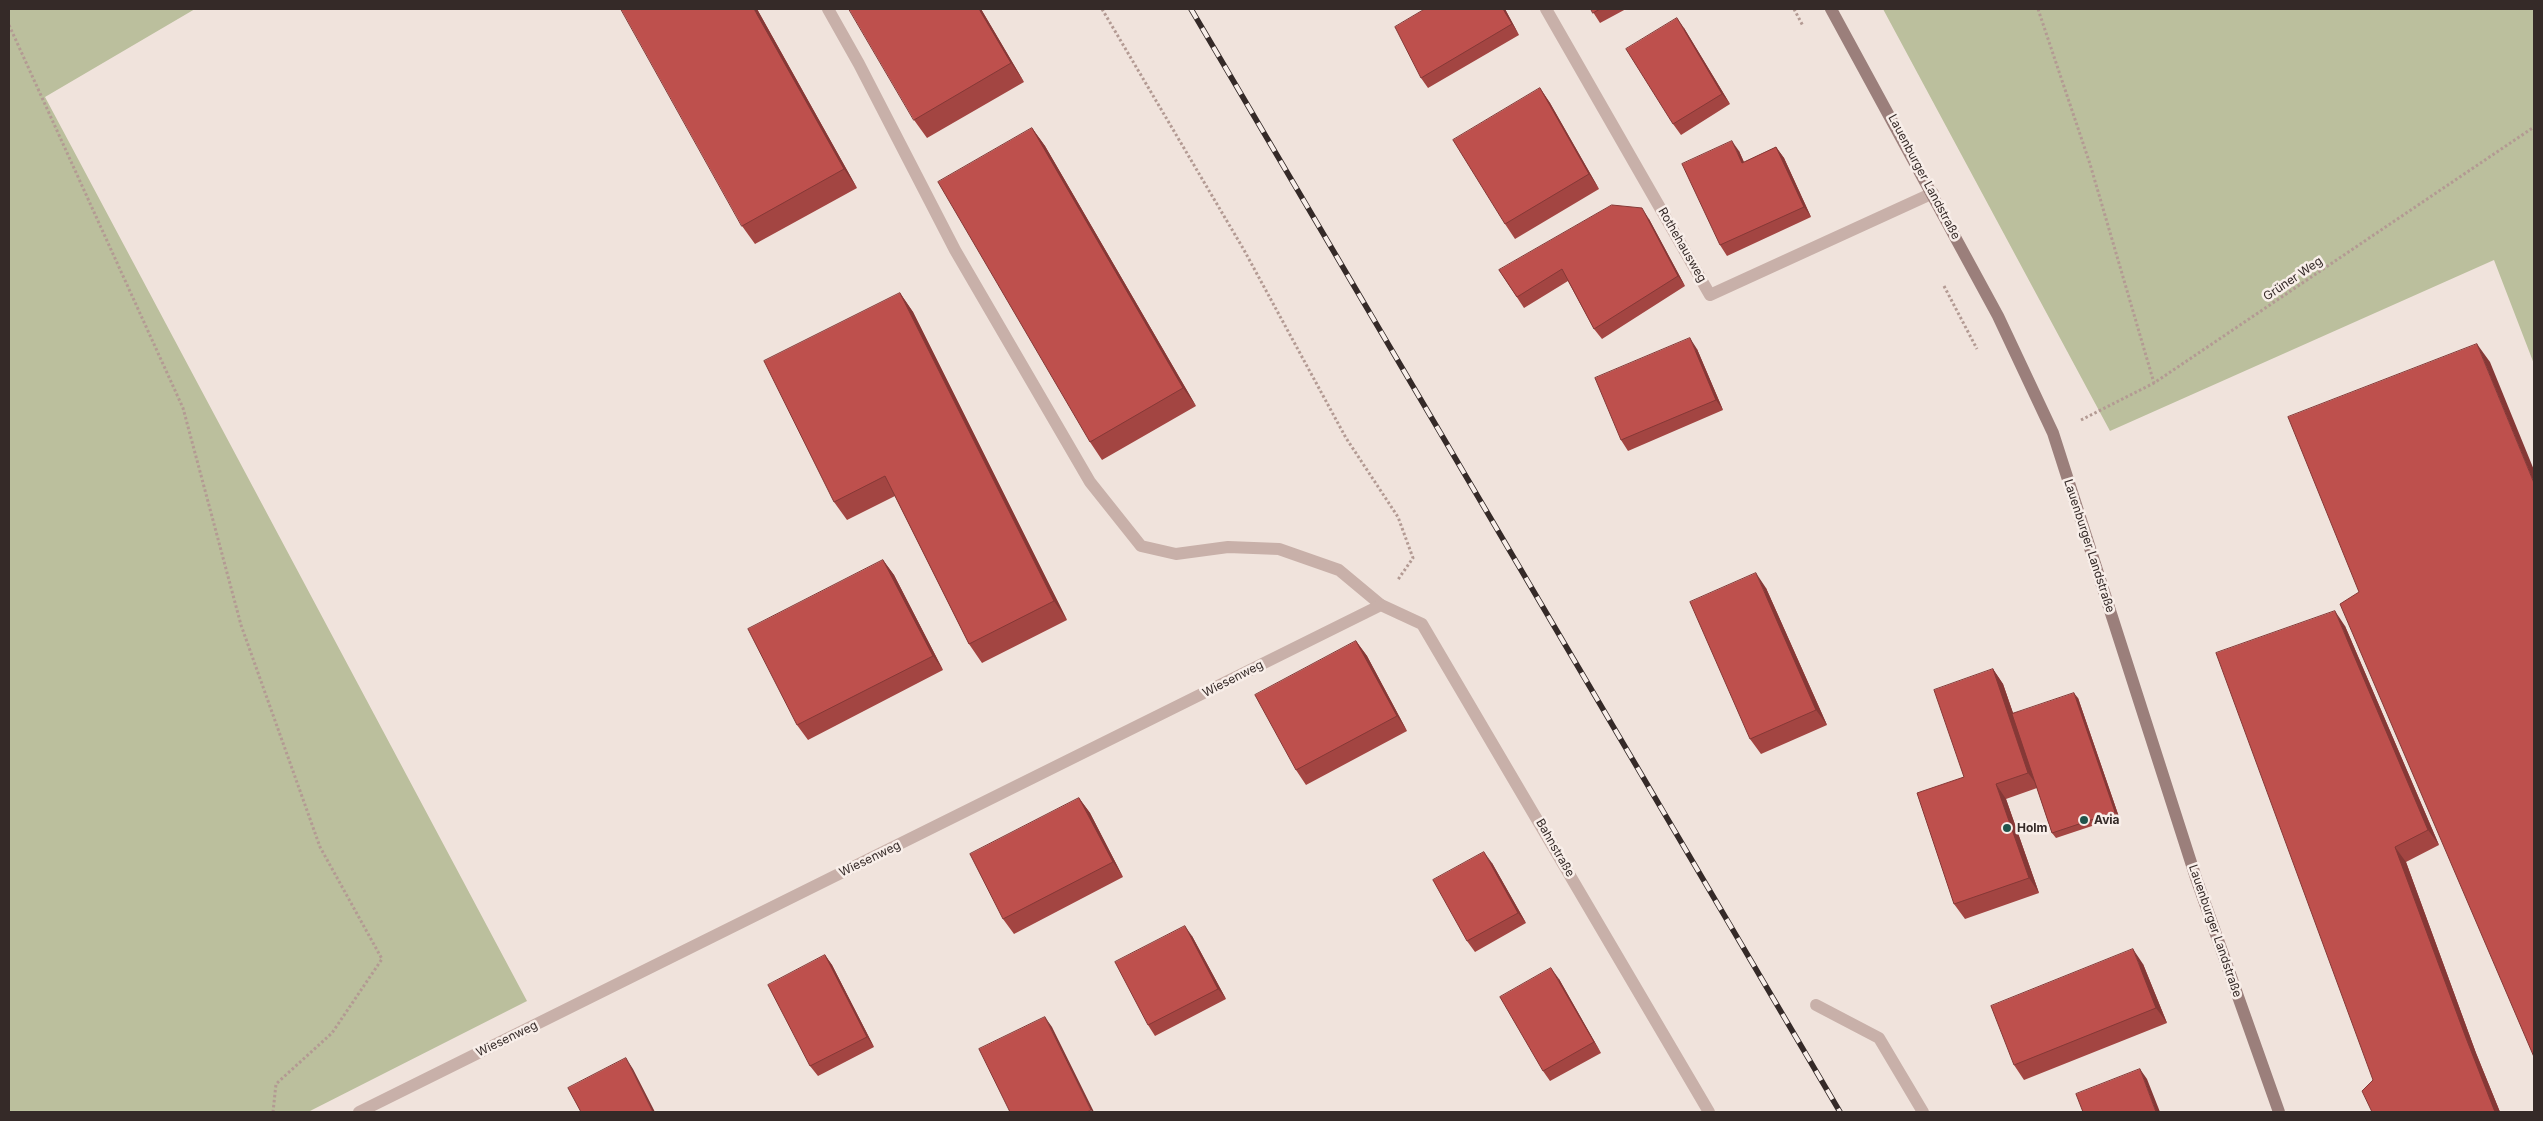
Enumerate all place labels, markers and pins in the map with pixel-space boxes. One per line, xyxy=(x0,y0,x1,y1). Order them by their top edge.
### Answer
place label: Avia xyxy=(2094,813,2120,827)
marker: Avia xyxy=(2078,814,2090,826)
place label: Holm xyxy=(2017,821,2048,835)
marker: Holm xyxy=(2001,822,2013,834)

